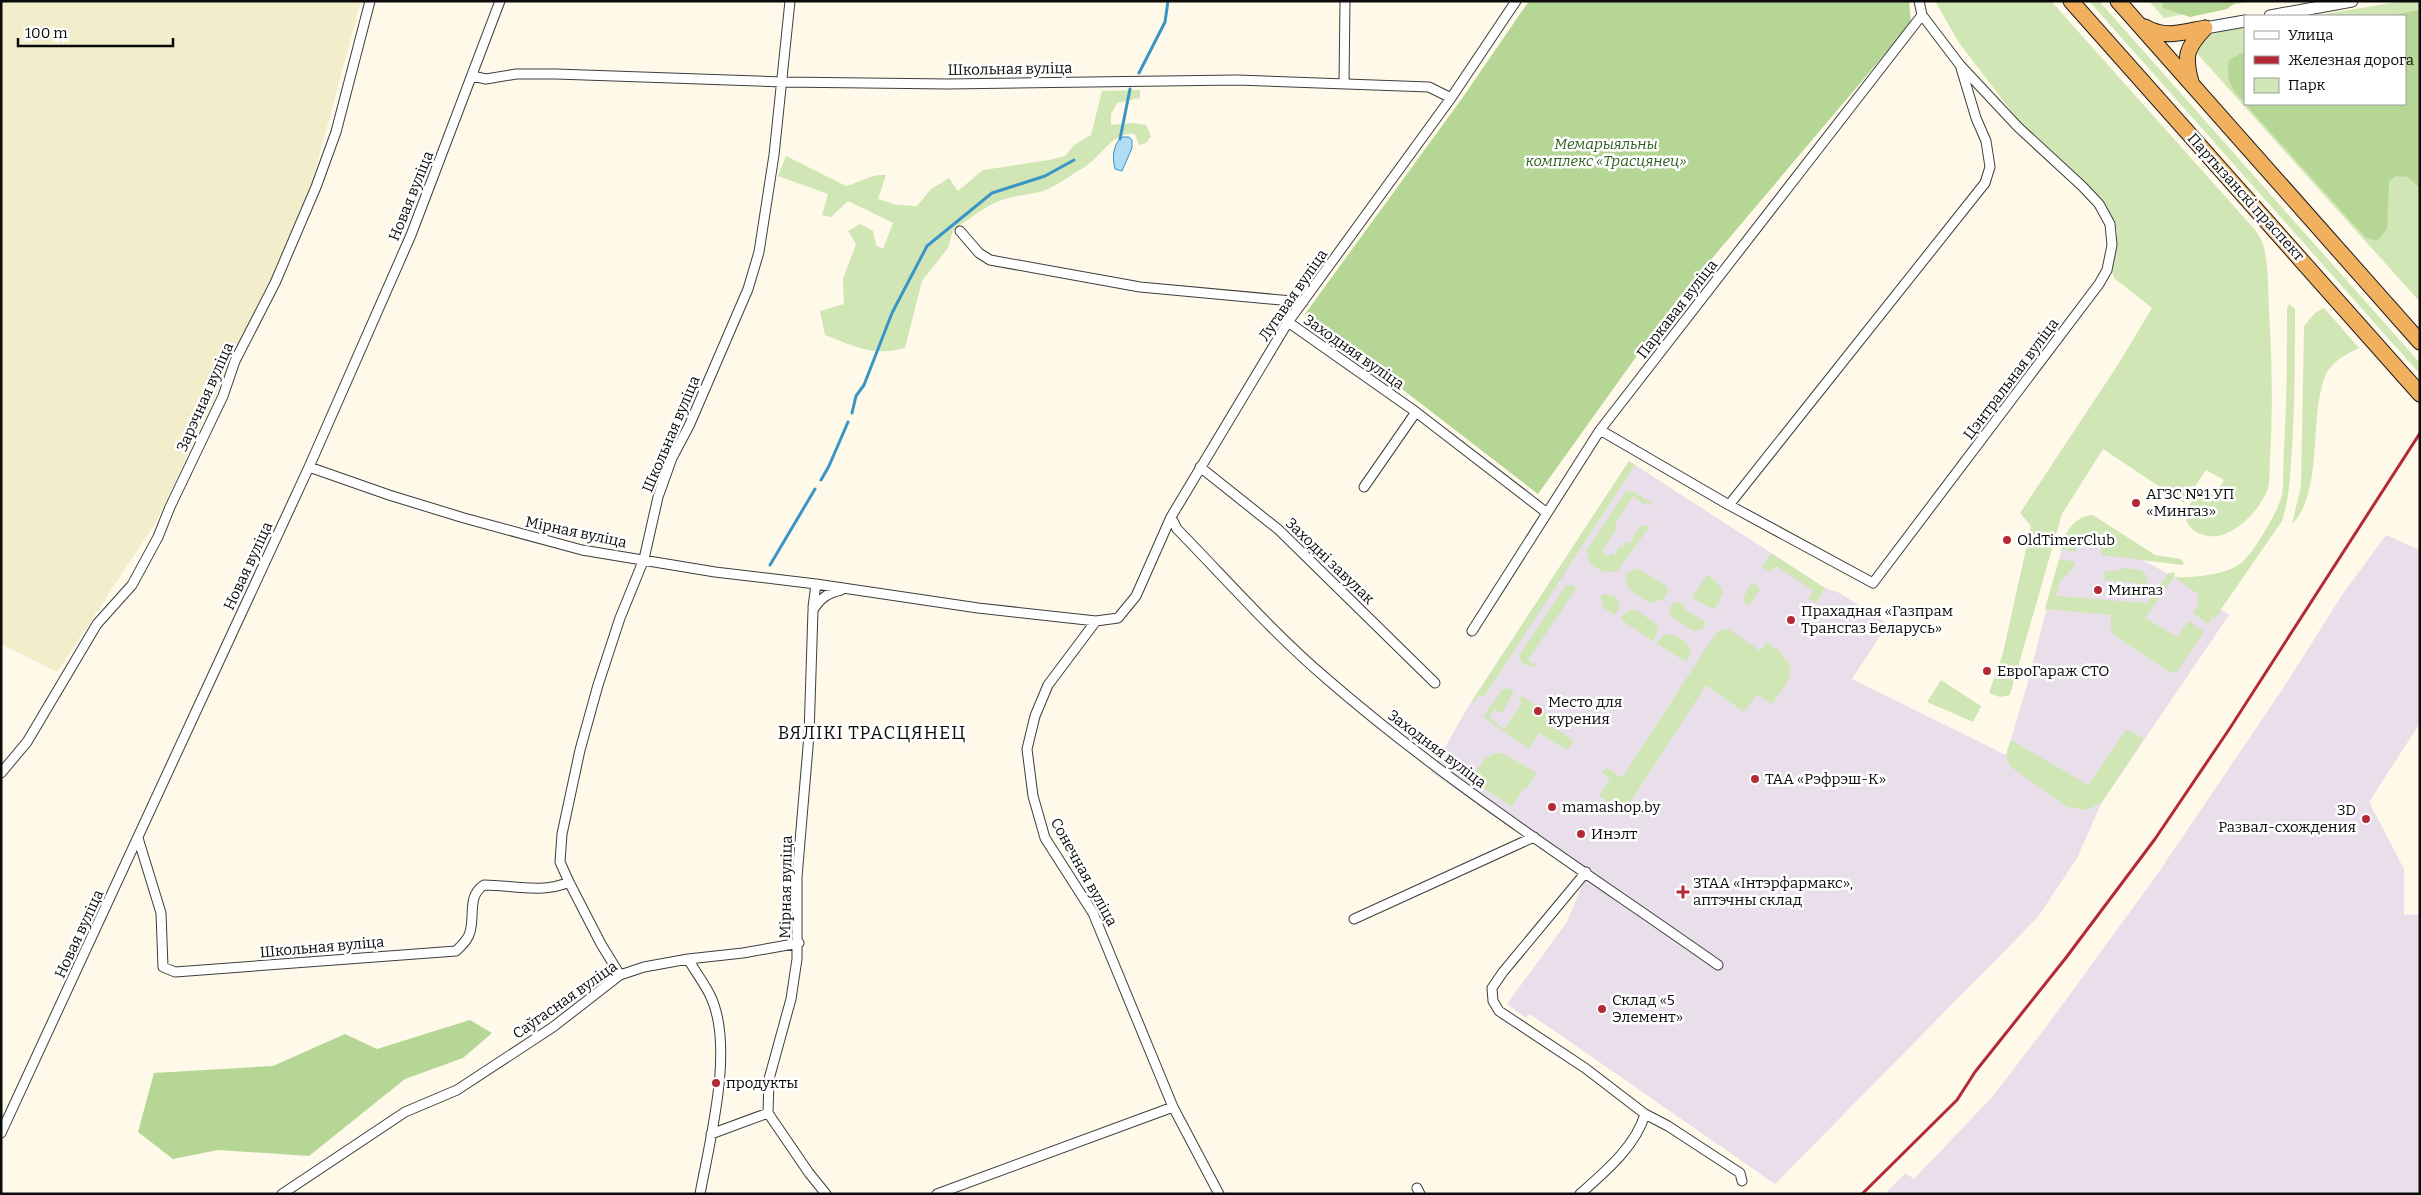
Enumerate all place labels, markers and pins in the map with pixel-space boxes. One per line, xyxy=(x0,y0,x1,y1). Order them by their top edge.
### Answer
place label: АГЗС №1 УП «Мингаз» xyxy=(2146,485,2234,520)
marker: АГЗС №1 УП «Мингаз» xyxy=(2130,497,2142,509)
place label: OldTimerClub xyxy=(2017,531,2115,549)
marker: OldTimerClub xyxy=(2001,534,2013,546)
place label: Мингаз xyxy=(2108,581,2163,599)
marker: Мингаз xyxy=(2092,584,2104,596)
place label: Прахадная «Газпрам Трансгаз Беларусь» xyxy=(1801,602,1953,637)
marker: Прахадная «Газпрам Трансгаз Беларусь» xyxy=(1785,614,1797,626)
place label: ЕвроГараж СТО xyxy=(1997,662,2109,680)
marker: ЕвроГараж СТО xyxy=(1981,665,1993,677)
place label: Место для курения xyxy=(1548,693,1622,728)
marker: Место для курения xyxy=(1532,705,1544,717)
place label: ТАА «Рэфрэш-К» xyxy=(1765,770,1886,788)
marker: ТАА «Рэфрэш-К» xyxy=(1749,773,1761,785)
place label: mamashop.by xyxy=(1562,798,1660,816)
marker: mamashop.by xyxy=(1546,801,1558,813)
place label: 3D Развал-схождения xyxy=(2218,801,2356,836)
marker: 3D Развал-схождения xyxy=(2360,813,2372,825)
place label: Инэлт xyxy=(1591,825,1637,843)
marker: Инэлт xyxy=(1575,828,1587,840)
place label: ЗТАА «Інтэрфармакс», аптэчны склад xyxy=(1693,874,1853,909)
marker: ЗТАА «Інтэрфармакс», аптэчны склад xyxy=(1677,886,1689,898)
place label: Склад «5 Элемент» xyxy=(1612,991,1683,1026)
marker: Склад «5 Элемент» xyxy=(1596,1003,1608,1015)
place label: продукты xyxy=(726,1074,798,1092)
marker: продукты xyxy=(710,1077,722,1089)

